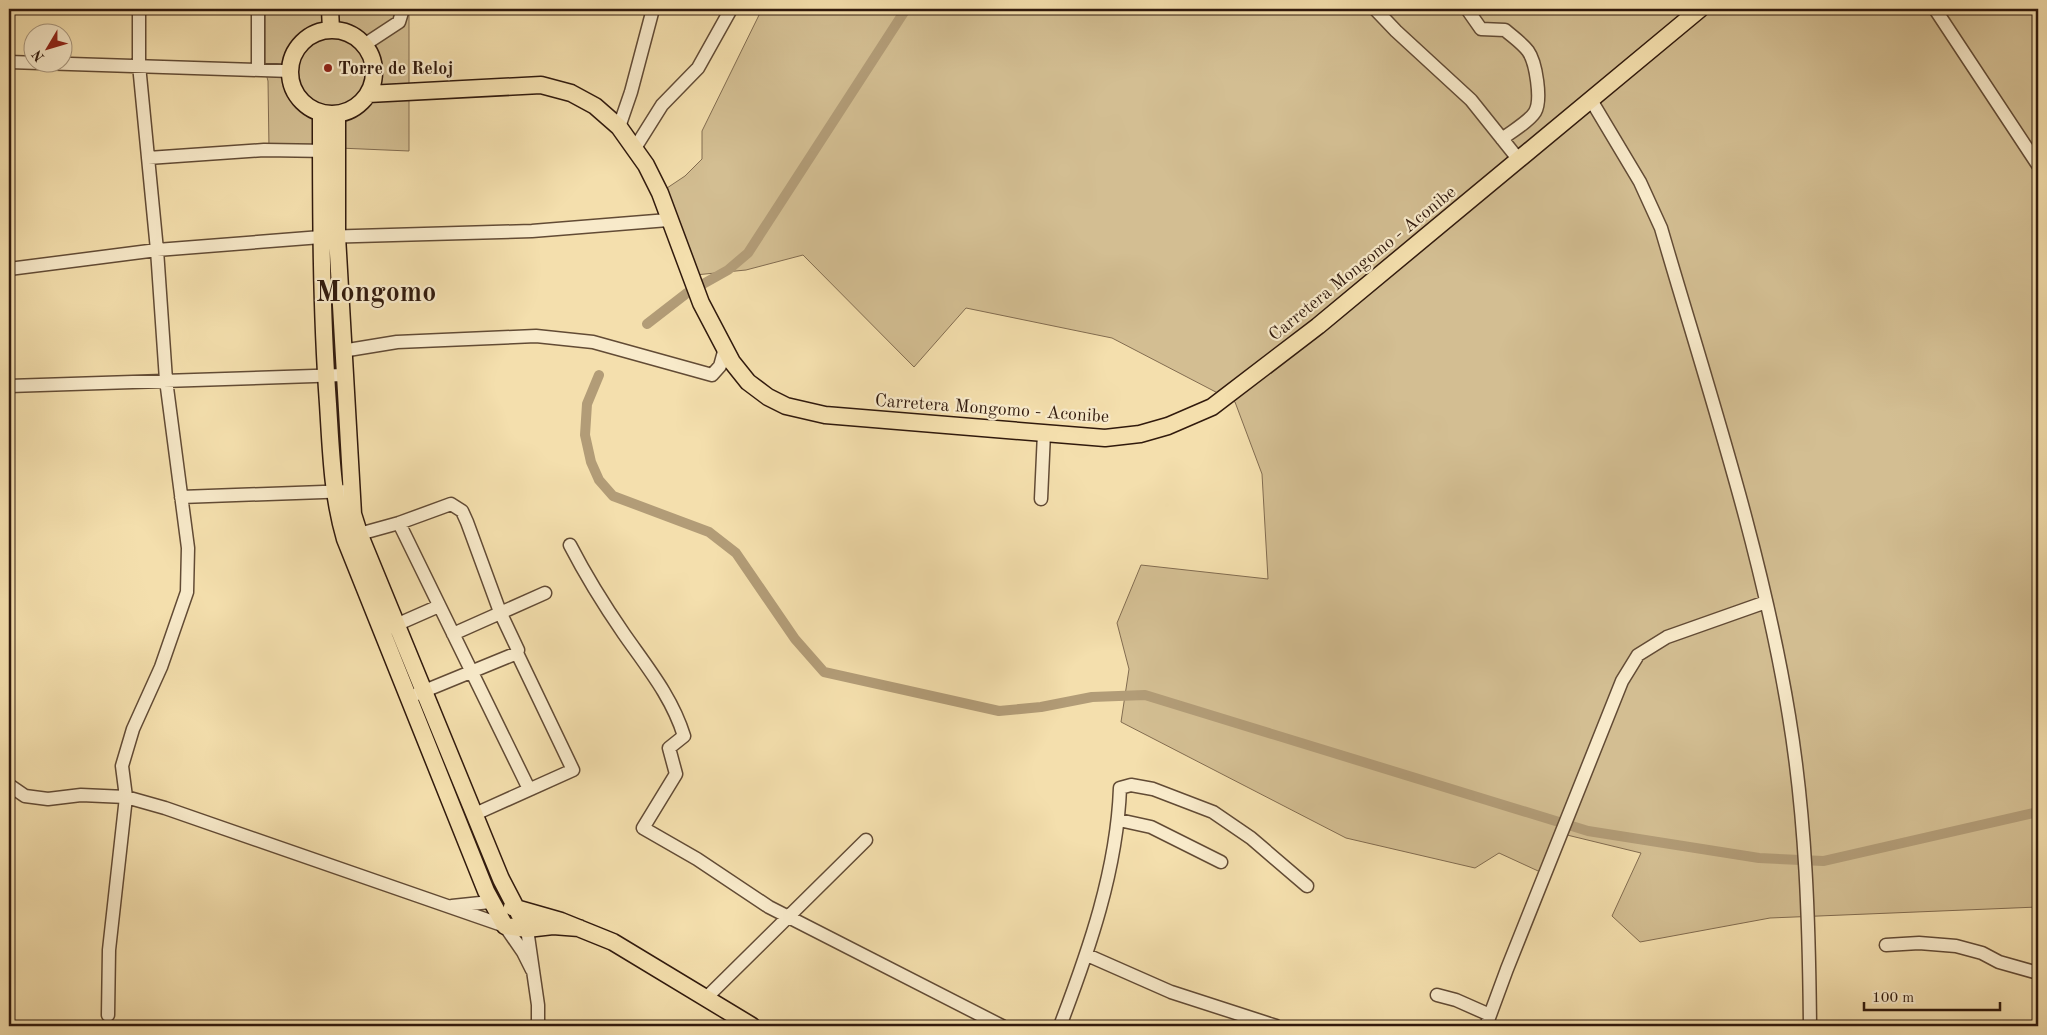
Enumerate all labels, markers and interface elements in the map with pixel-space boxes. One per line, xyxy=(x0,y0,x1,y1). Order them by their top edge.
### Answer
north arrow xyxy=(22,22,72,72)
text: N xyxy=(30,47,47,64)
place label: Torre de Reloj xyxy=(338,60,453,78)
marker: Torre de Reloj xyxy=(322,62,334,74)
street label: Carretera Mongomo - Aconibe xyxy=(1266,183,1460,345)
district label: Mongomo xyxy=(316,280,436,308)
street label: Carretera Mongomo - Aconibe xyxy=(874,392,1110,426)
scale bar xyxy=(1864,980,2001,1012)
text: 100 m xyxy=(1872,991,1914,1006)

